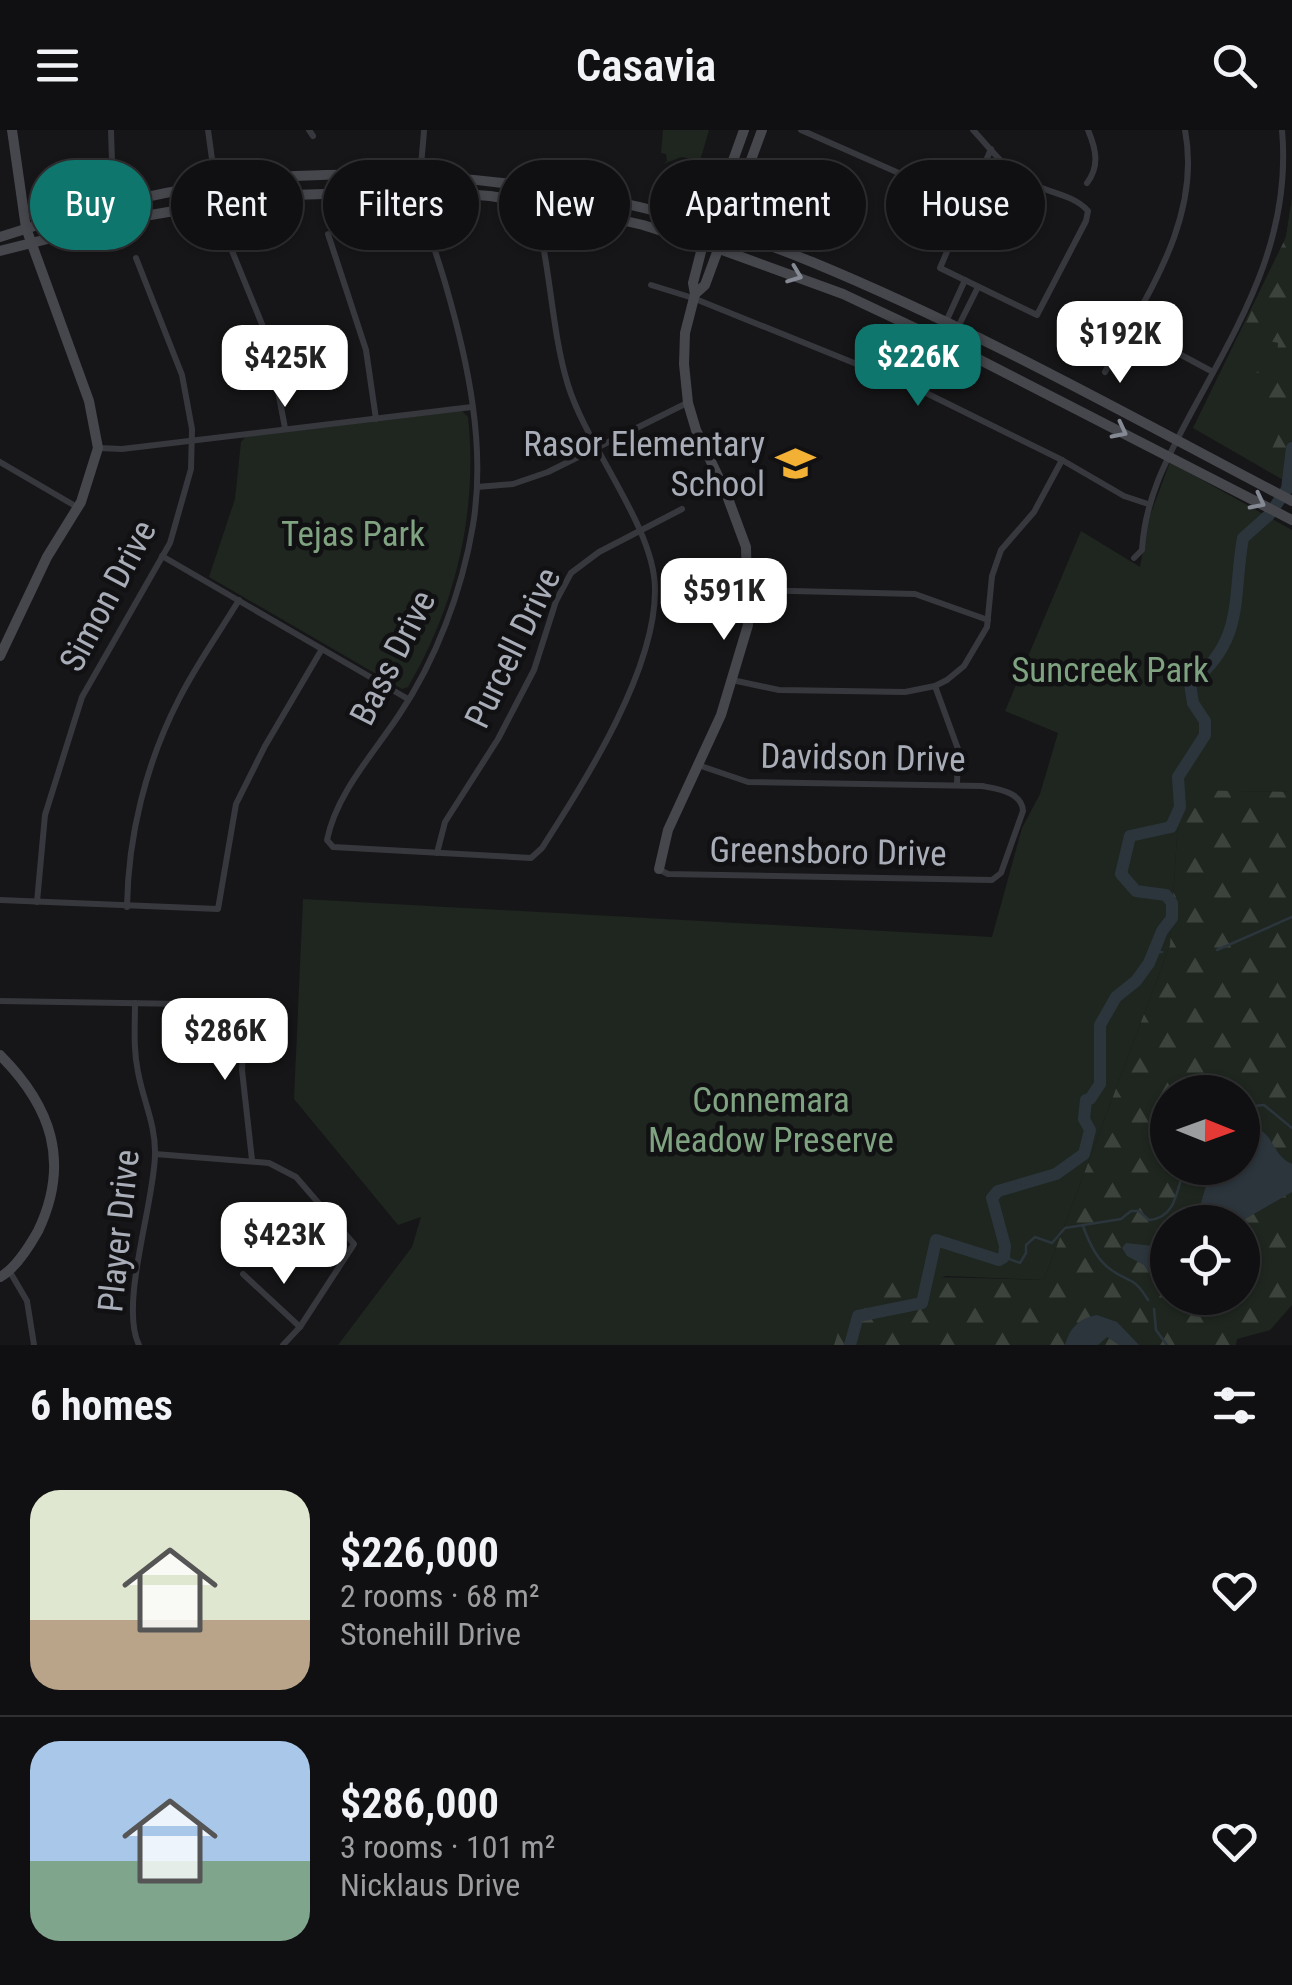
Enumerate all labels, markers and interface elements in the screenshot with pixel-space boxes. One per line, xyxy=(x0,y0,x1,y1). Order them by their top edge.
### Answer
icon: menu xyxy=(30,38,85,93)
icon: search xyxy=(1207,38,1262,93)
text: Casavia xyxy=(576,39,716,92)
chip: Buy xyxy=(30,160,151,250)
chip: Rent xyxy=(171,160,303,250)
chip: Filters xyxy=(323,160,479,250)
chip: New xyxy=(499,160,630,250)
chip: Apartment xyxy=(650,160,866,250)
chip: House xyxy=(886,160,1045,250)
one-way arrow xyxy=(785,263,803,283)
pin: $192K xyxy=(1050,301,1190,386)
text: $192K xyxy=(1079,314,1161,352)
pin: $226K xyxy=(848,324,988,409)
pin: $425K xyxy=(215,325,355,410)
text: $226K xyxy=(877,337,959,375)
text: $425K xyxy=(244,338,326,376)
one-way arrow xyxy=(1109,419,1127,438)
place label: Rasor Elementary School xyxy=(523,424,765,505)
school or university icon: Rasor Elementary School xyxy=(774,443,816,485)
one-way arrow xyxy=(1247,490,1265,509)
street label: Simon Drive xyxy=(51,514,165,678)
park label: Tejas Park xyxy=(281,514,425,555)
pin: $591K xyxy=(654,558,794,643)
street label: Purcell Drive xyxy=(457,561,569,735)
text: $591K xyxy=(683,571,765,609)
street label: Bass Drive xyxy=(342,584,444,732)
park label: Suncreek Park xyxy=(1011,650,1209,691)
street label: Davidson Drive xyxy=(760,736,966,780)
street label: Greensboro Drive xyxy=(709,829,947,875)
pin: $286K xyxy=(155,998,295,1083)
text: $286K xyxy=(184,1011,266,1049)
north arrow xyxy=(1150,1075,1260,1185)
map controls xyxy=(1150,1075,1260,1315)
park label: Connemara Meadow Preserve xyxy=(648,1080,894,1161)
street label: Player Drive xyxy=(90,1148,148,1314)
pin: $423K xyxy=(214,1202,354,1287)
button: locate xyxy=(1150,1205,1260,1315)
text: $423K xyxy=(243,1215,325,1253)
icon: filters xyxy=(1207,1378,1262,1433)
text: 6 homes xyxy=(30,1381,173,1430)
text: $226,000 xyxy=(340,1528,499,1577)
icon: home xyxy=(110,1530,230,1650)
icon: heart xyxy=(1207,1563,1262,1618)
text: 2 rooms · 68 m² xyxy=(340,1577,539,1615)
text: Stonehill Drive xyxy=(340,1615,521,1653)
text: $286,000 xyxy=(340,1779,499,1828)
icon: home xyxy=(110,1781,230,1901)
icon: heart xyxy=(1207,1814,1262,1869)
text: 3 rooms · 101 m² xyxy=(340,1828,555,1866)
text: Nicklaus Drive xyxy=(340,1866,520,1904)

